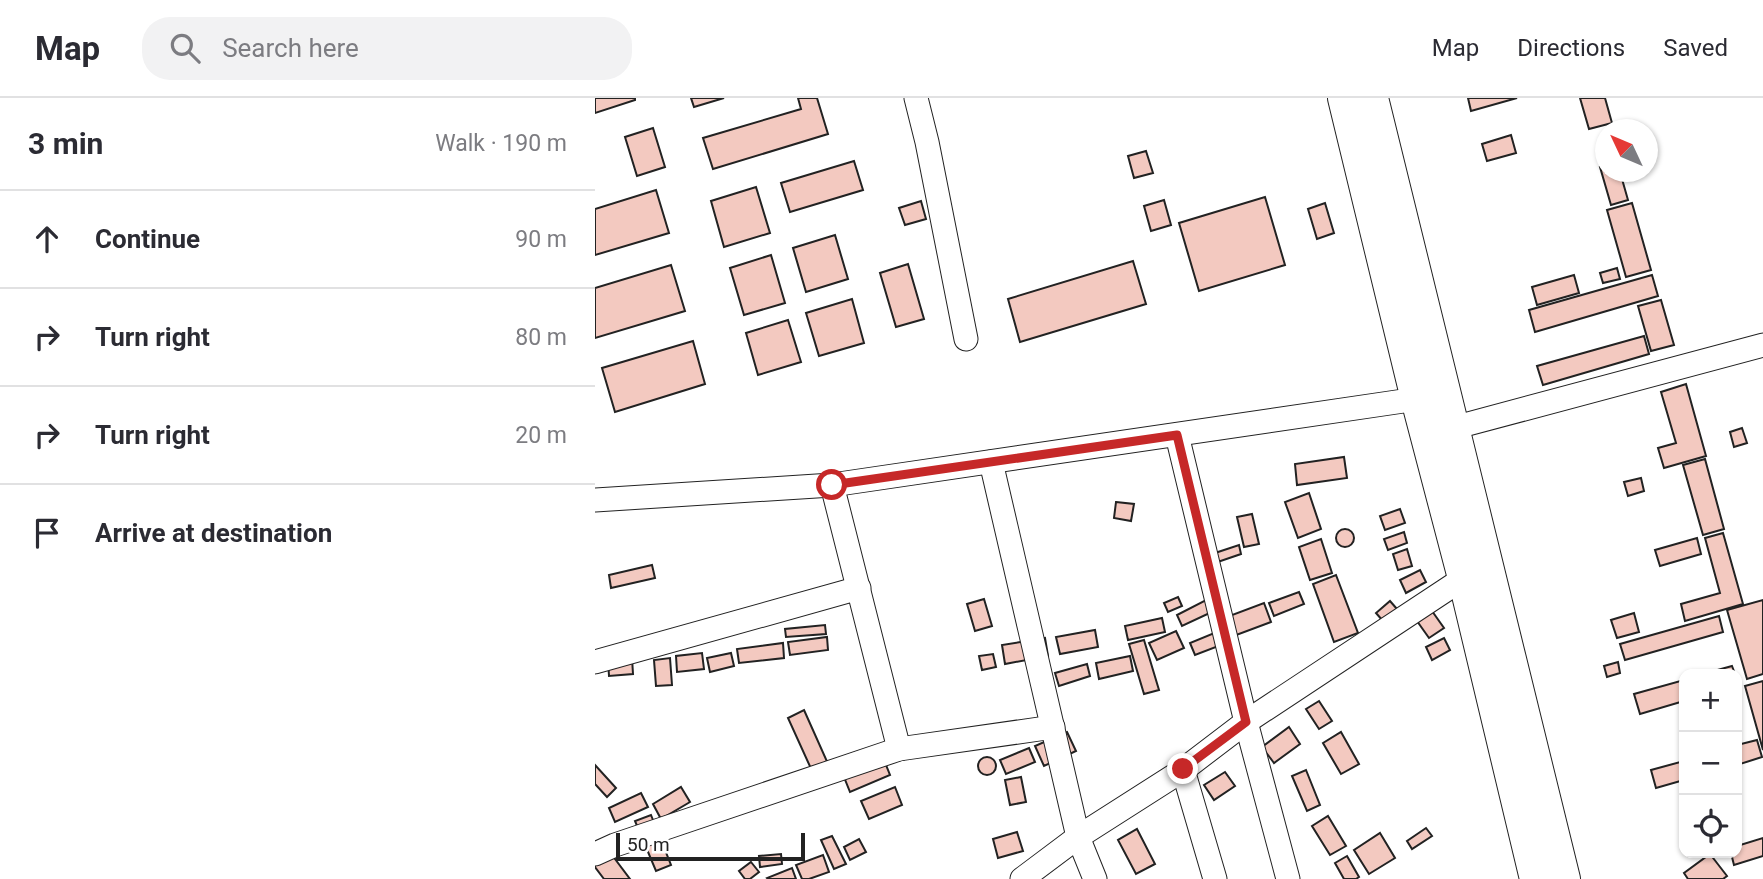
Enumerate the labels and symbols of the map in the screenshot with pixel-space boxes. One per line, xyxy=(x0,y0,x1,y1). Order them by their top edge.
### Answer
north arrow xyxy=(1595,119,1658,182)
route start xyxy=(816,469,847,500)
route end xyxy=(1167,753,1198,784)
scale bar xyxy=(616,830,805,862)

